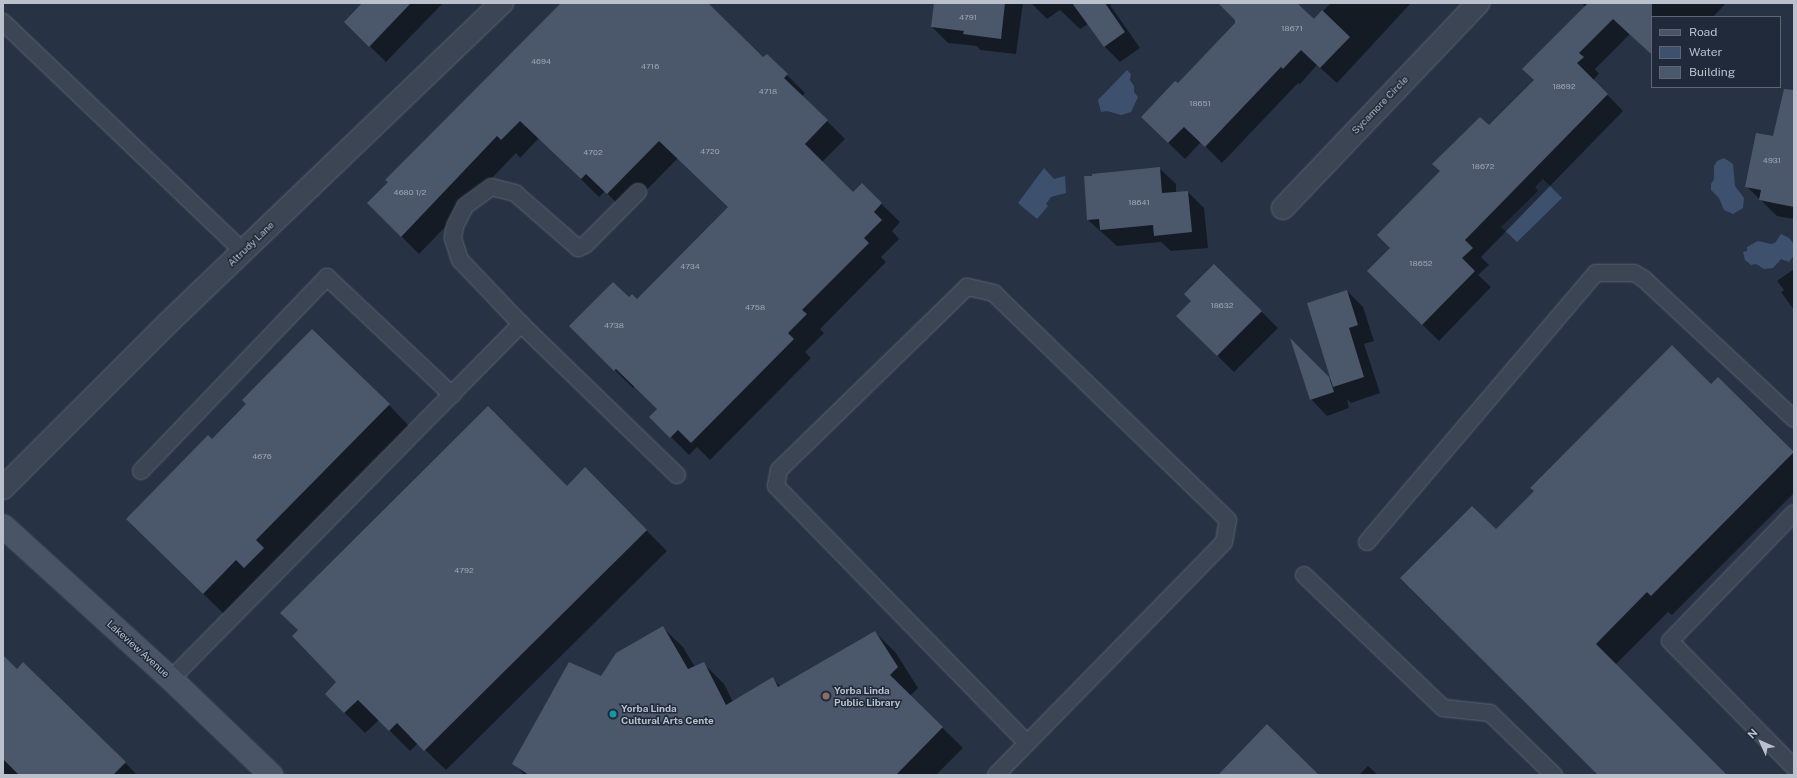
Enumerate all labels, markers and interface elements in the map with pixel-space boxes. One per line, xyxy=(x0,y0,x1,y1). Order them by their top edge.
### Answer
house number: 4791 xyxy=(959,13,977,23)
legend xyxy=(1651,16,1781,88)
house number: 18671 xyxy=(1281,24,1303,34)
text: Road xyxy=(1689,25,1717,39)
text: Water xyxy=(1689,45,1722,59)
house number: 4694 xyxy=(531,57,551,67)
house number: 4716 xyxy=(641,62,659,72)
text: Building xyxy=(1689,65,1735,79)
street label: Sycamore Circle xyxy=(1349,73,1411,137)
house number: 18692 xyxy=(1552,82,1576,92)
house number: 4718 xyxy=(759,87,777,97)
house number: 18651 xyxy=(1189,99,1211,109)
house number: 4720 xyxy=(700,147,720,157)
house number: 4702 xyxy=(583,148,603,158)
house number: 4931 xyxy=(1763,156,1781,166)
house number: 18672 xyxy=(1472,162,1494,172)
house number: 4680 1/2 xyxy=(394,188,426,198)
house number: 18641 xyxy=(1128,198,1150,208)
street label: Altrudy Lane xyxy=(225,219,277,269)
house number: 18652 xyxy=(1409,259,1433,269)
house number: 4734 xyxy=(680,262,700,272)
house number: 18632 xyxy=(1210,301,1234,311)
house number: 4758 xyxy=(745,303,765,313)
house number: 4738 xyxy=(604,321,624,331)
house number: 4676 xyxy=(252,452,272,462)
house number: 4792 xyxy=(454,566,474,576)
street label: Lakeview Avenue xyxy=(104,618,172,680)
place label: Yorba Linda Public Library xyxy=(834,684,900,708)
marker: Yorba Linda Public Library xyxy=(821,691,831,701)
place label: Yorba Linda Cultural Arts Cente xyxy=(621,702,714,726)
marker: Yorba Linda Cultural Arts Cente xyxy=(608,709,618,719)
north arrow xyxy=(1741,722,1781,762)
text: N xyxy=(1745,726,1760,741)

